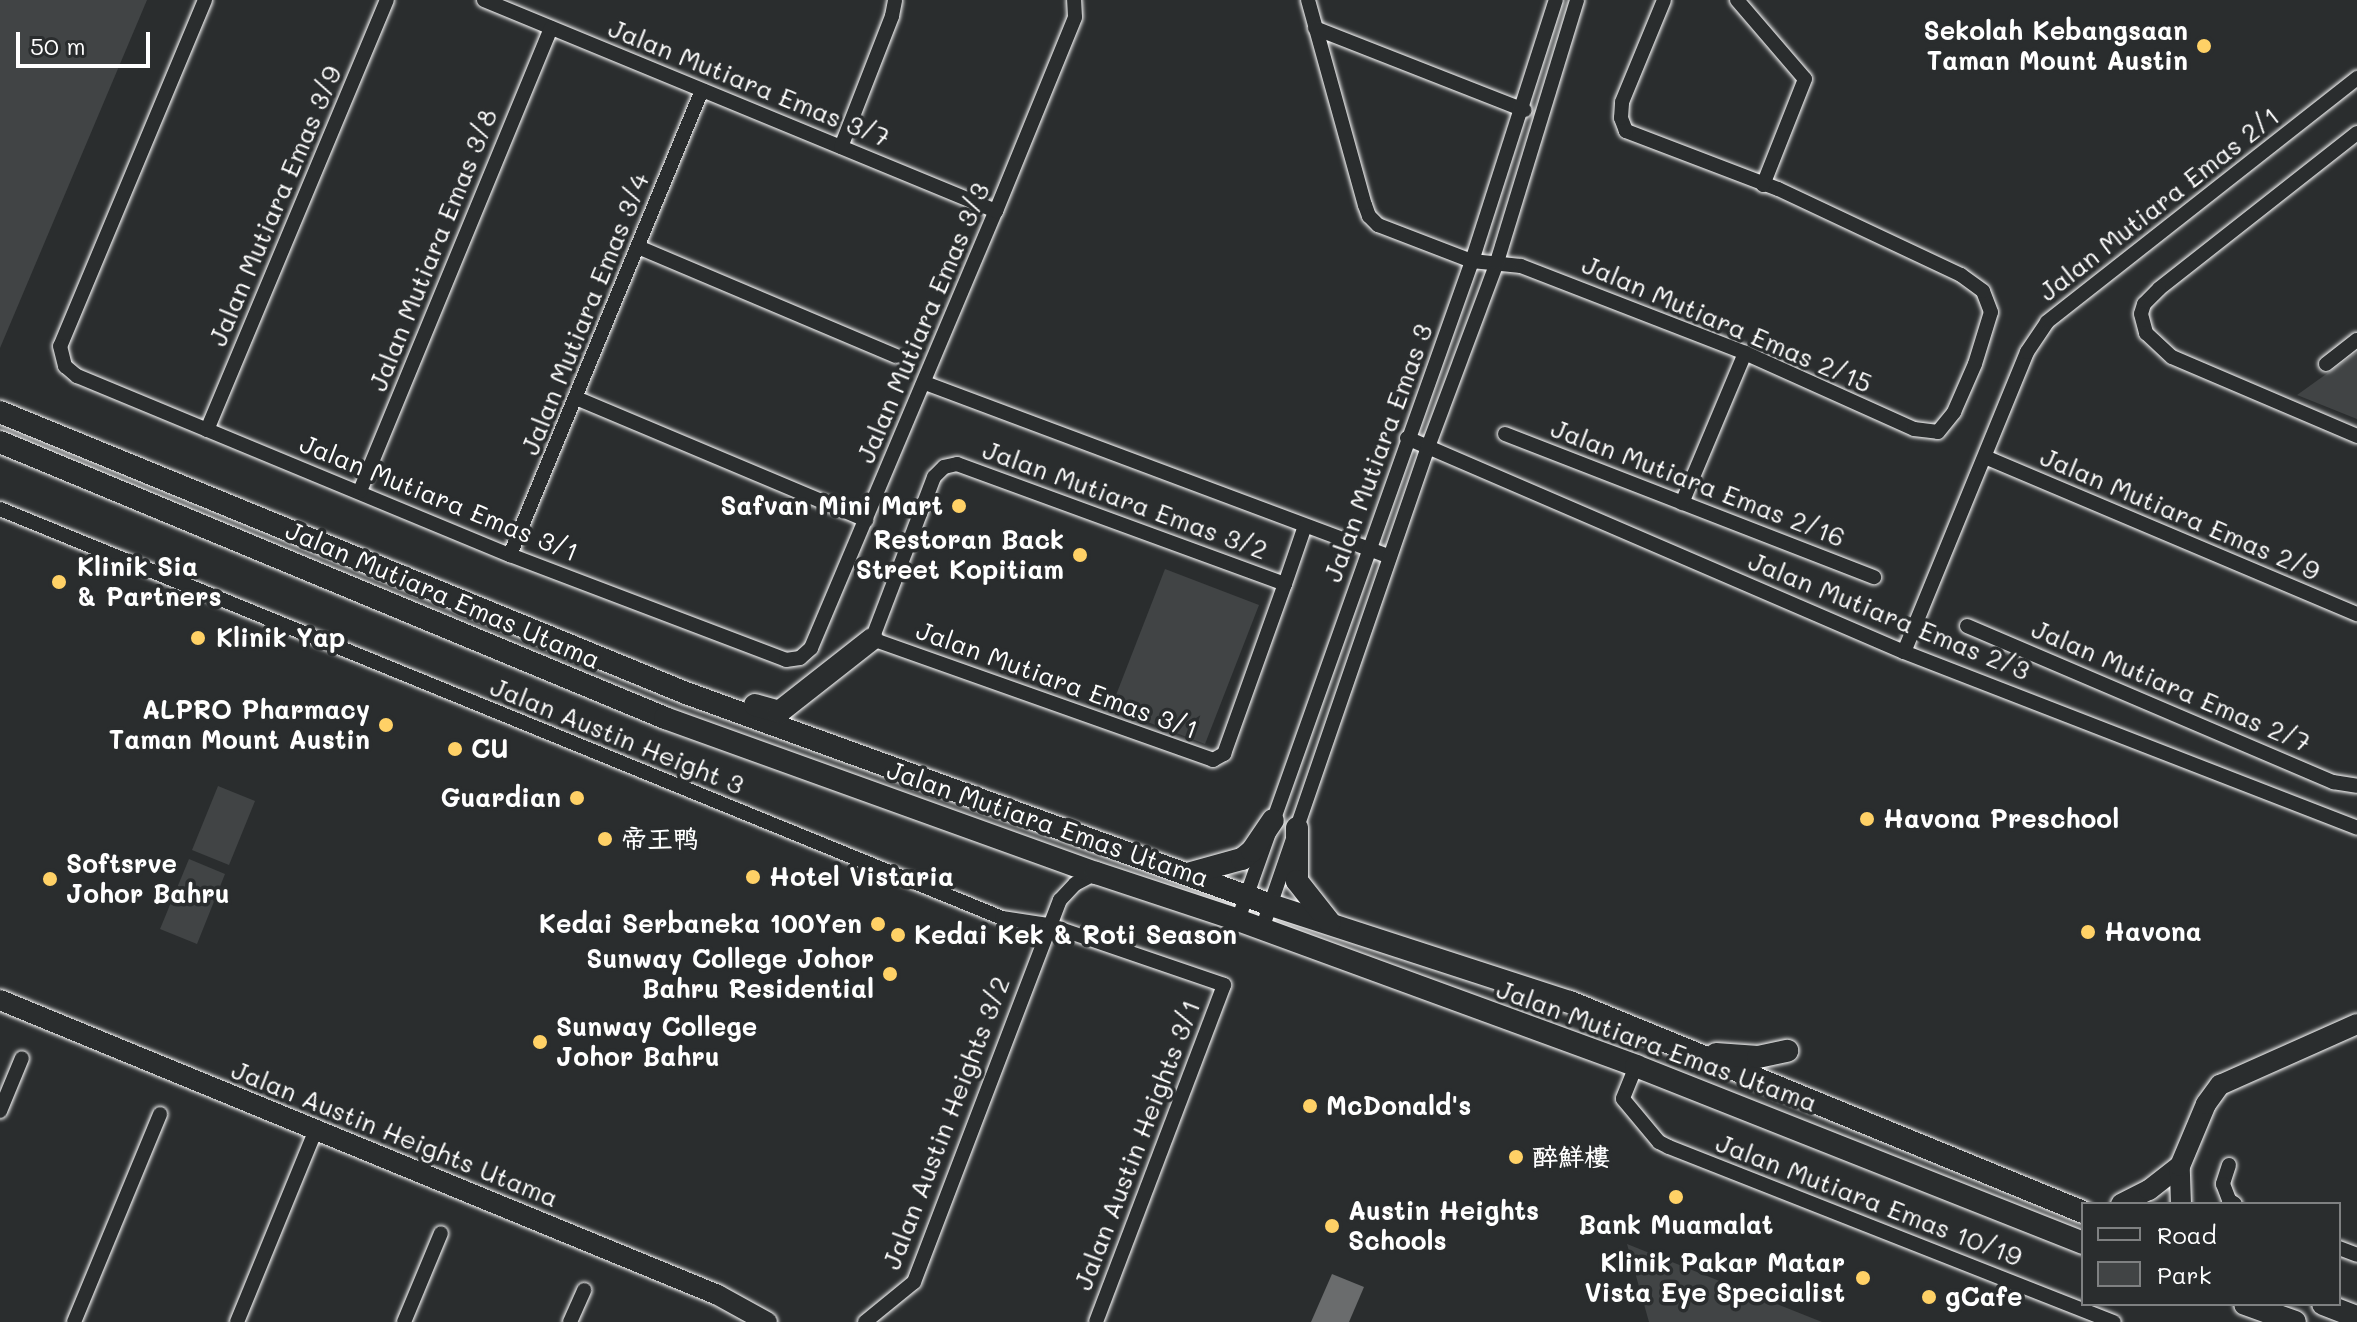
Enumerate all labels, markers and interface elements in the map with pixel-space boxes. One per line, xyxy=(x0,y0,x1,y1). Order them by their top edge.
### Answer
street label: Jalan Mutiara Emas 3/7 xyxy=(604,12,894,154)
place label: Sekolah Kebangsaan Taman Mount Austin xyxy=(1924,15,2188,76)
scale bar xyxy=(20,16,154,66)
text: 50 m xyxy=(30,30,86,61)
marker: Sekolah Kebangsaan Taman Mount Austin xyxy=(2195,37,2213,55)
street label: Jalan Mutiara Emas 3/9 xyxy=(202,61,348,351)
street label: Jalan Mutiara Emas 2/1 xyxy=(2033,100,2285,308)
street label: Jalan Mutiara Emas 3/8 xyxy=(362,104,504,396)
street label: Jalan Mutiara Emas 3/4 xyxy=(514,169,656,459)
street label: Jalan Mutiara Emas 3/3 xyxy=(850,178,996,468)
street label: Jalan Mutiara Emas 2/15 xyxy=(1577,249,1877,399)
street label: Jalan Mutiara Emas 3 xyxy=(1317,320,1439,586)
street label: Jalan Mutiara Emas 2/16 xyxy=(1547,412,1849,554)
street label: Jalan Mutiara Emas 3/1 xyxy=(295,428,583,568)
street label: Jalan Mutiara Emas 3/2 xyxy=(979,434,1271,566)
street label: Jalan Mutiara Emas 2/9 xyxy=(2036,441,2324,587)
place label: Safvan Mini Mart xyxy=(720,490,943,522)
marker: Safvan Mini Mart xyxy=(950,497,968,515)
street label: Jalan Mutiara Emas Utama xyxy=(281,514,605,676)
place label: Restoran Back Street Kopitiam xyxy=(856,524,1064,586)
street label: Jalan Mutiara Emas 2/3 xyxy=(1744,545,2034,687)
marker: Restoran Back Street Kopitiam xyxy=(1071,546,1089,564)
place label: Klinik Sia & Partners xyxy=(77,551,222,612)
marker: Klinik Sia & Partners xyxy=(48,571,70,593)
street label: Jalan Mutiara Emas 2/7 xyxy=(2027,613,2315,759)
street label: Jalan Mutiara Emas 3/1 xyxy=(912,614,1202,746)
place label: Klinik Yap xyxy=(216,622,345,654)
marker: Klinik Yap xyxy=(187,627,209,649)
street label: Jalan Austin Height 3 xyxy=(486,671,748,801)
place label: ALPRO Pharmacy Taman Mount Austin xyxy=(109,694,370,756)
marker: ALPRO Pharmacy Taman Mount Austin xyxy=(377,716,395,734)
place label: CU xyxy=(471,733,509,765)
marker: CU xyxy=(446,740,464,758)
street label: Jalan Mutiara Emas Utama xyxy=(883,754,1213,894)
place label: Guardian xyxy=(440,782,561,814)
marker: Guardian xyxy=(568,789,586,807)
place label: Havona Preschool xyxy=(1883,803,2119,835)
marker: Havona Preschool xyxy=(1858,810,1876,828)
place label: 帝王鸭 xyxy=(621,823,699,855)
marker: 帝王鸭 xyxy=(596,830,614,848)
place label: Softsrve Johor Bahru xyxy=(66,848,230,910)
place label: Hotel Vistaria xyxy=(769,861,954,893)
marker: Hotel Vistaria xyxy=(744,868,762,886)
marker: Softsrve Johor Bahru xyxy=(41,870,59,888)
place label: Kedai Serbaneka 100Yen xyxy=(539,908,862,940)
marker: Kedai Serbaneka 100Yen xyxy=(869,915,887,933)
place label: Havona xyxy=(2104,916,2202,948)
place label: Kedai Kek & Roti Season xyxy=(914,919,1237,951)
marker: Havona xyxy=(2079,923,2097,941)
marker: Kedai Kek & Roti Season xyxy=(889,926,907,944)
place label: Sunway College Johor Bahru Residential xyxy=(586,943,874,1004)
marker: Sunway College Johor Bahru Residential xyxy=(881,965,899,983)
street label: Jalan Austin Heights 3/2 xyxy=(876,972,1016,1274)
street label: Jalan Mutiara Emas Utama xyxy=(1493,973,1821,1119)
street label: Jalan Austin Heights 3/1 xyxy=(1067,996,1207,1294)
place label: Sunway College Johor Bahru xyxy=(556,1011,757,1072)
marker: Sunway College Johor Bahru xyxy=(531,1033,549,1051)
street label: Jalan Austin Heights Utama xyxy=(227,1054,563,1214)
place label: McDonald's xyxy=(1326,1090,1471,1122)
marker: McDonald's xyxy=(1301,1097,1319,1115)
street label: Jalan Mutiara Emas 10/19 xyxy=(1712,1127,2026,1273)
place label: 醉鮮樓 xyxy=(1532,1141,1610,1173)
marker: 醉鮮樓 xyxy=(1507,1148,1525,1166)
marker: Bank Muamalat xyxy=(1667,1188,1685,1206)
place label: Austin Heights Schools xyxy=(1348,1195,1539,1256)
legend xyxy=(2081,1202,2341,1306)
place label: Bank Muamalat xyxy=(1579,1209,1773,1241)
marker: Austin Heights Schools xyxy=(1323,1217,1341,1235)
text: Road xyxy=(2157,1219,2217,1250)
place label: Klinik Pakar Matar Vista Eye Specialist xyxy=(1585,1247,1845,1308)
text: Park xyxy=(2157,1259,2211,1290)
marker: Klinik Pakar Matar Vista Eye Specialist xyxy=(1852,1267,1874,1289)
place label: gCafe xyxy=(1945,1281,2022,1313)
marker: gCafe xyxy=(1920,1288,1938,1306)

